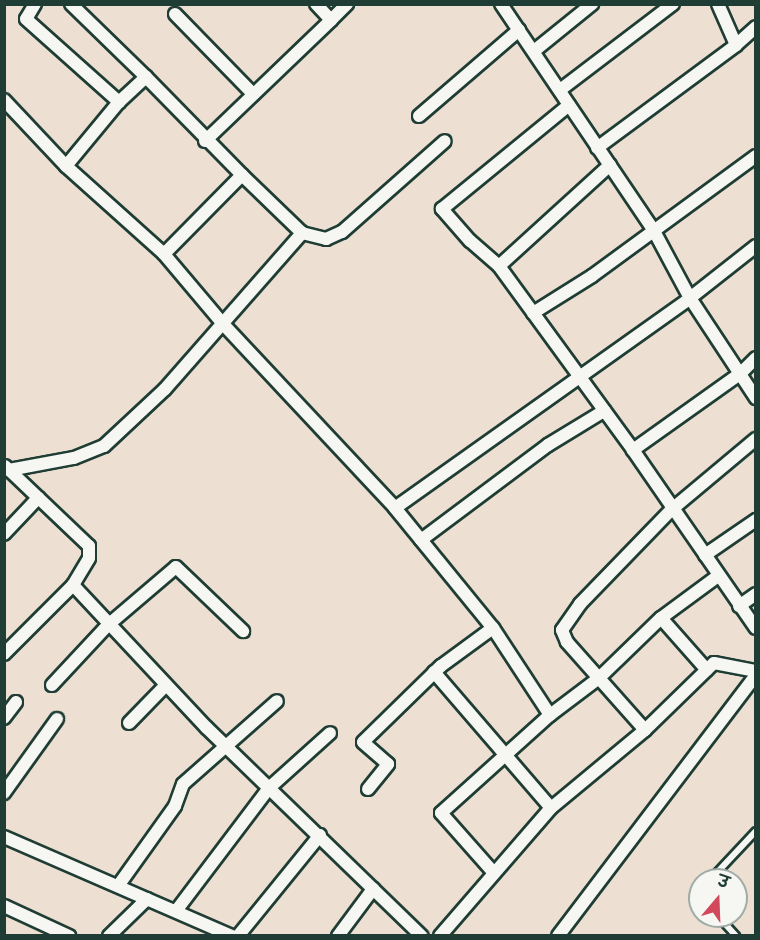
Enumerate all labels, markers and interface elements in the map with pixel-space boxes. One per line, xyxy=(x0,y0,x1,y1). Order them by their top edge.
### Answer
north arrow xyxy=(688,868,748,928)
text: उ xyxy=(715,872,732,893)

